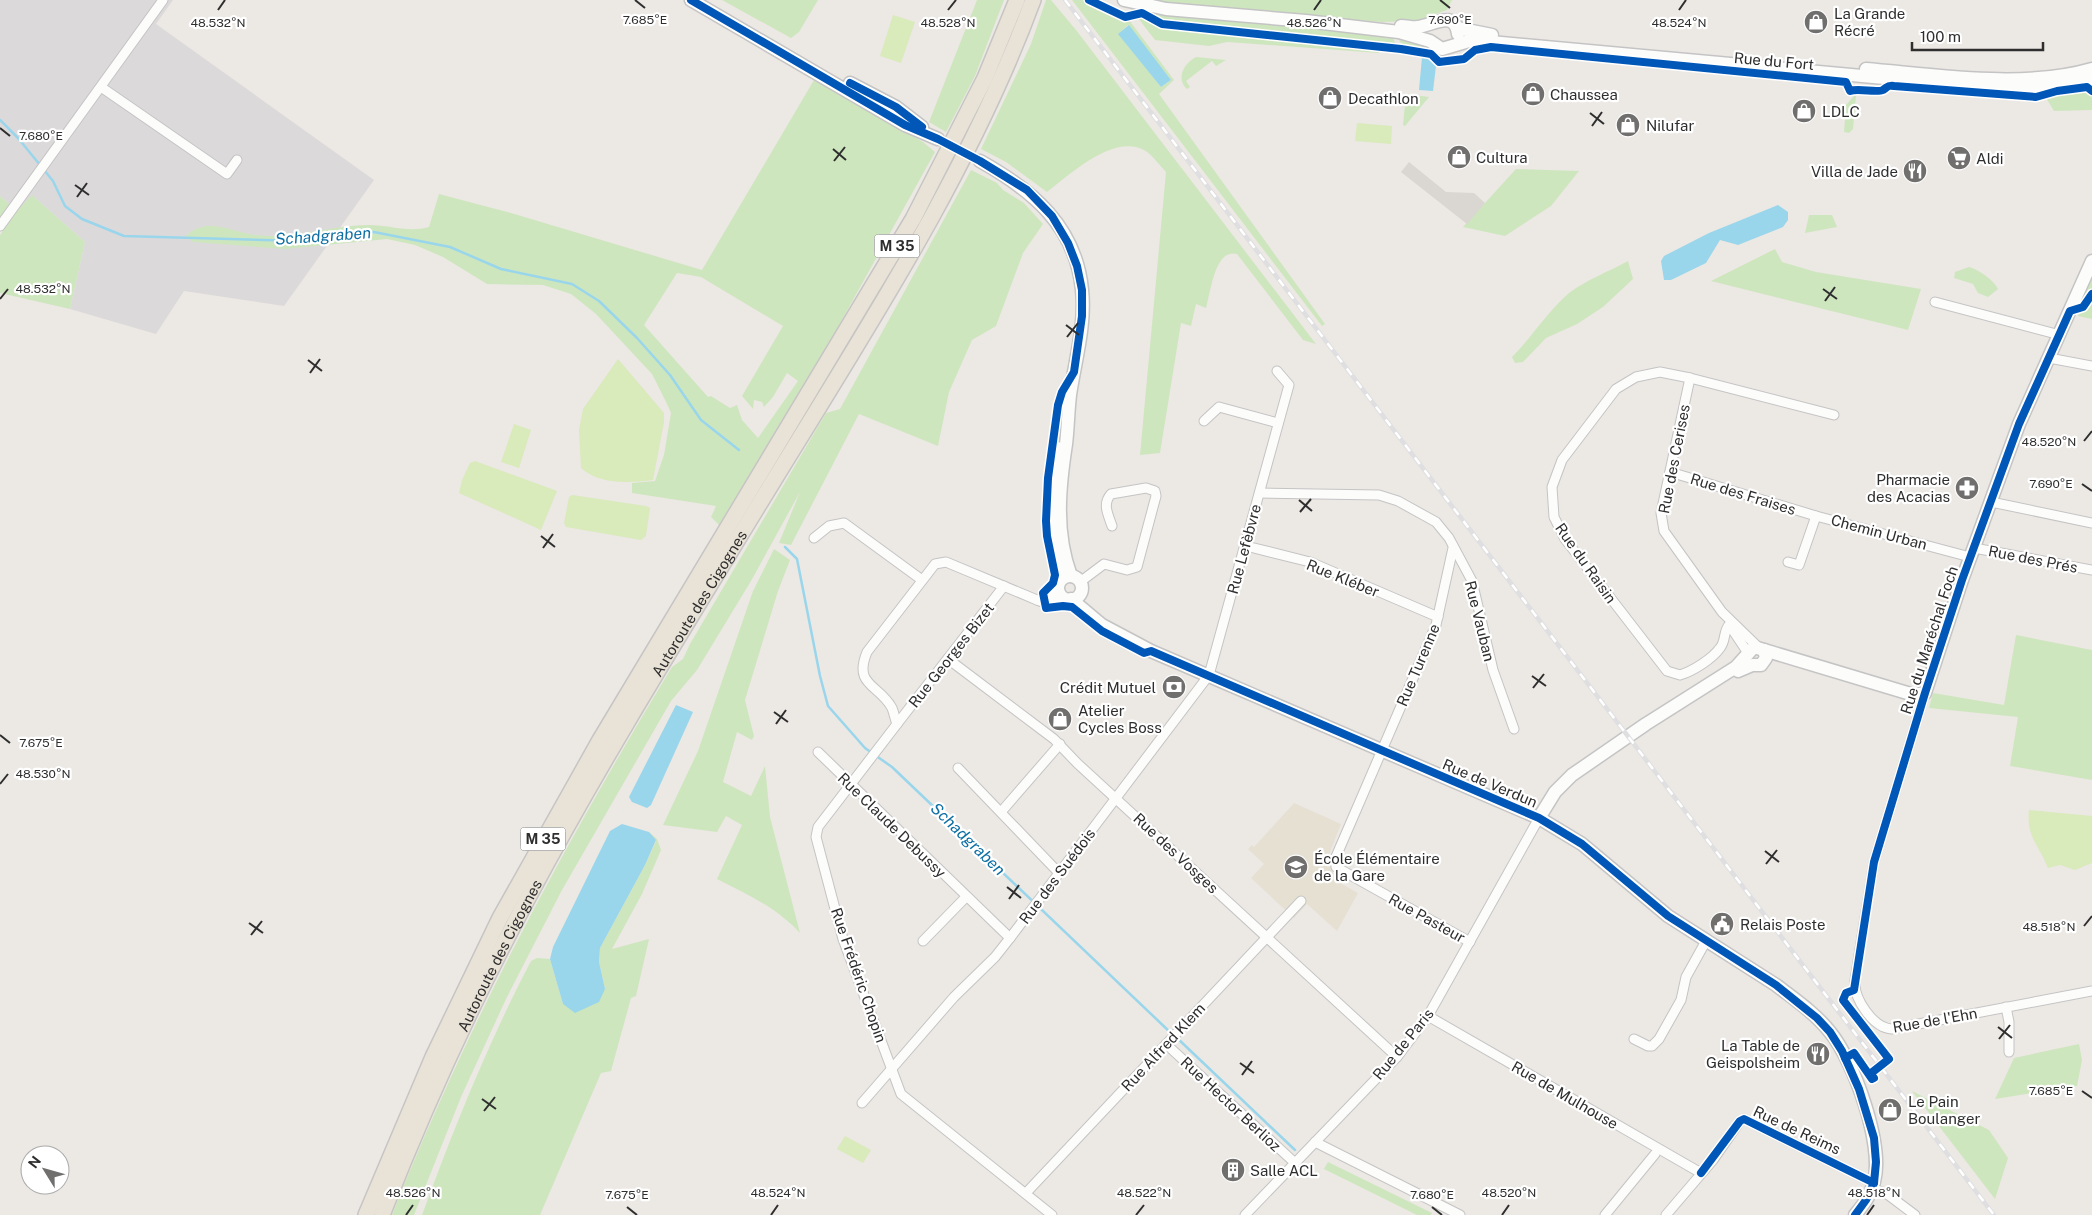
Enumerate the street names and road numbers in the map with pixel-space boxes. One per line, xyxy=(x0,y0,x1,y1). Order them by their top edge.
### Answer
street label: Rue du Fort xyxy=(1733,49,1815,73)
road number: M 35 xyxy=(874,235,920,258)
street label: Rue des Cerises xyxy=(1655,403,1693,515)
street label: Rue des Fraises xyxy=(1688,470,1798,518)
street label: Rue Lefèbvre xyxy=(1224,502,1264,596)
street label: Chemin Urban xyxy=(1829,511,1929,553)
street label: Rue du Raisin xyxy=(1552,520,1620,606)
street label: Autoroute des Cigognes xyxy=(648,527,750,679)
street label: Rue des Prés xyxy=(1987,542,2079,576)
street label: Rue Kléber xyxy=(1304,556,1382,600)
street label: Rue du Maréchal Foch xyxy=(1897,564,1961,716)
street label: Rue Vauban xyxy=(1462,579,1498,663)
street label: Rue Georges Bizet xyxy=(905,599,997,711)
street label: Rue Turenne xyxy=(1393,621,1443,709)
street label: Rue de Verdun xyxy=(1440,755,1540,811)
street label: Rue Claude Debussy xyxy=(835,769,949,881)
street label: Rue des Vosges xyxy=(1130,809,1222,897)
street label: Rue des Suédois xyxy=(1016,825,1098,927)
road number: M 35 xyxy=(520,828,566,851)
street label: Autoroute des Cigognes xyxy=(454,876,545,1034)
street label: Rue Pasteur xyxy=(1386,890,1468,946)
street label: Rue Frédéric Chopin xyxy=(828,905,890,1045)
street label: Rue Alfred Klem xyxy=(1118,999,1208,1095)
street label: Rue de l'Ehn xyxy=(1891,1004,1979,1036)
street label: Rue de Paris xyxy=(1369,1005,1437,1083)
street label: Rue Hector Berlioz xyxy=(1178,1053,1284,1155)
street label: Rue de Mulhouse xyxy=(1509,1058,1621,1132)
street label: Rue de Reims xyxy=(1751,1102,1843,1158)

